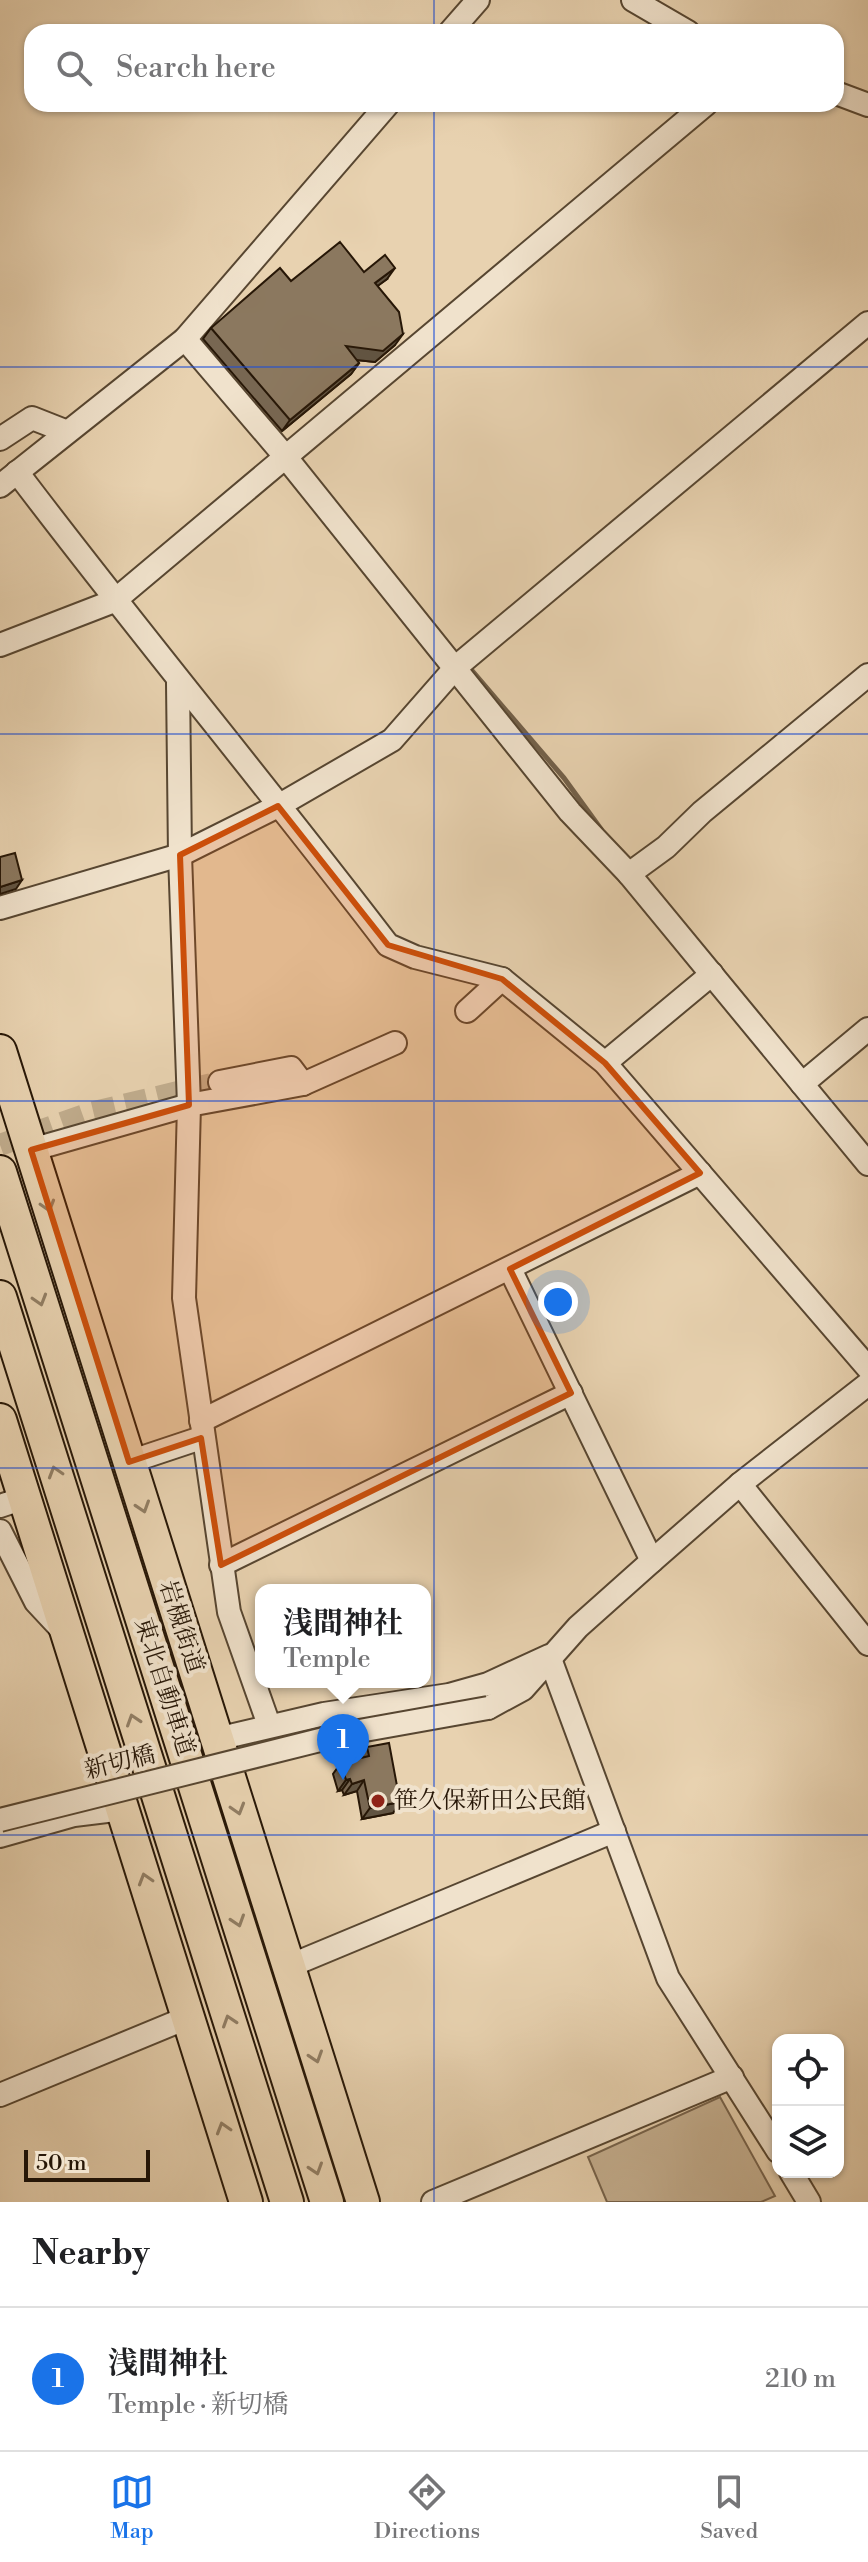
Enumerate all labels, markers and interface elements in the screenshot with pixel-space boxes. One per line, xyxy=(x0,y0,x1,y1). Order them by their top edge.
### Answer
search box xyxy=(24,24,844,112)
icon: search xyxy=(52,46,96,90)
text: Search here xyxy=(116,49,276,87)
one-way arrow xyxy=(39,1198,55,1212)
your location xyxy=(538,1282,578,1322)
one-way arrow xyxy=(31,1293,47,1306)
one-way arrow xyxy=(48,1465,64,1479)
one-way arrow xyxy=(134,1499,150,1513)
street label: 岩槻街道 xyxy=(152,1577,210,1677)
popup xyxy=(255,1584,431,1688)
text: 浅間神社 xyxy=(283,1605,403,1643)
street label: 東北自動車道 xyxy=(127,1614,201,1760)
text: Temple xyxy=(283,1643,371,1675)
one-way arrow xyxy=(127,1713,143,1727)
pin: 1 xyxy=(317,1714,369,1780)
street label: 新切橋 xyxy=(81,1740,159,1786)
place label: 笹久保新田公民館 xyxy=(394,1786,586,1816)
marker: 笹久保新田公民館 xyxy=(369,1792,387,1810)
one-way arrow xyxy=(229,1801,245,1815)
one-way arrow xyxy=(139,1873,155,1887)
one-way arrow xyxy=(229,1914,245,1928)
one-way arrow xyxy=(222,2015,238,2028)
map controls xyxy=(772,2034,844,2178)
button: locate xyxy=(772,2034,844,2106)
one-way arrow xyxy=(307,2049,323,2063)
button: layers xyxy=(772,2106,844,2178)
one-way arrow xyxy=(216,2121,232,2135)
scale bar xyxy=(24,2146,150,2182)
text: 50 m xyxy=(36,2150,87,2177)
one-way arrow xyxy=(307,2162,323,2175)
text: Nearby xyxy=(32,2233,150,2275)
text: 浅間神社 xyxy=(108,2345,228,2383)
text: 1 xyxy=(52,2363,64,2395)
text: 210 m xyxy=(765,2363,836,2395)
text: Temple · 新切橋 xyxy=(108,2389,289,2421)
tab: Map xyxy=(110,2470,154,2545)
tab: Directions xyxy=(374,2470,480,2545)
tab: Saved xyxy=(700,2470,758,2545)

